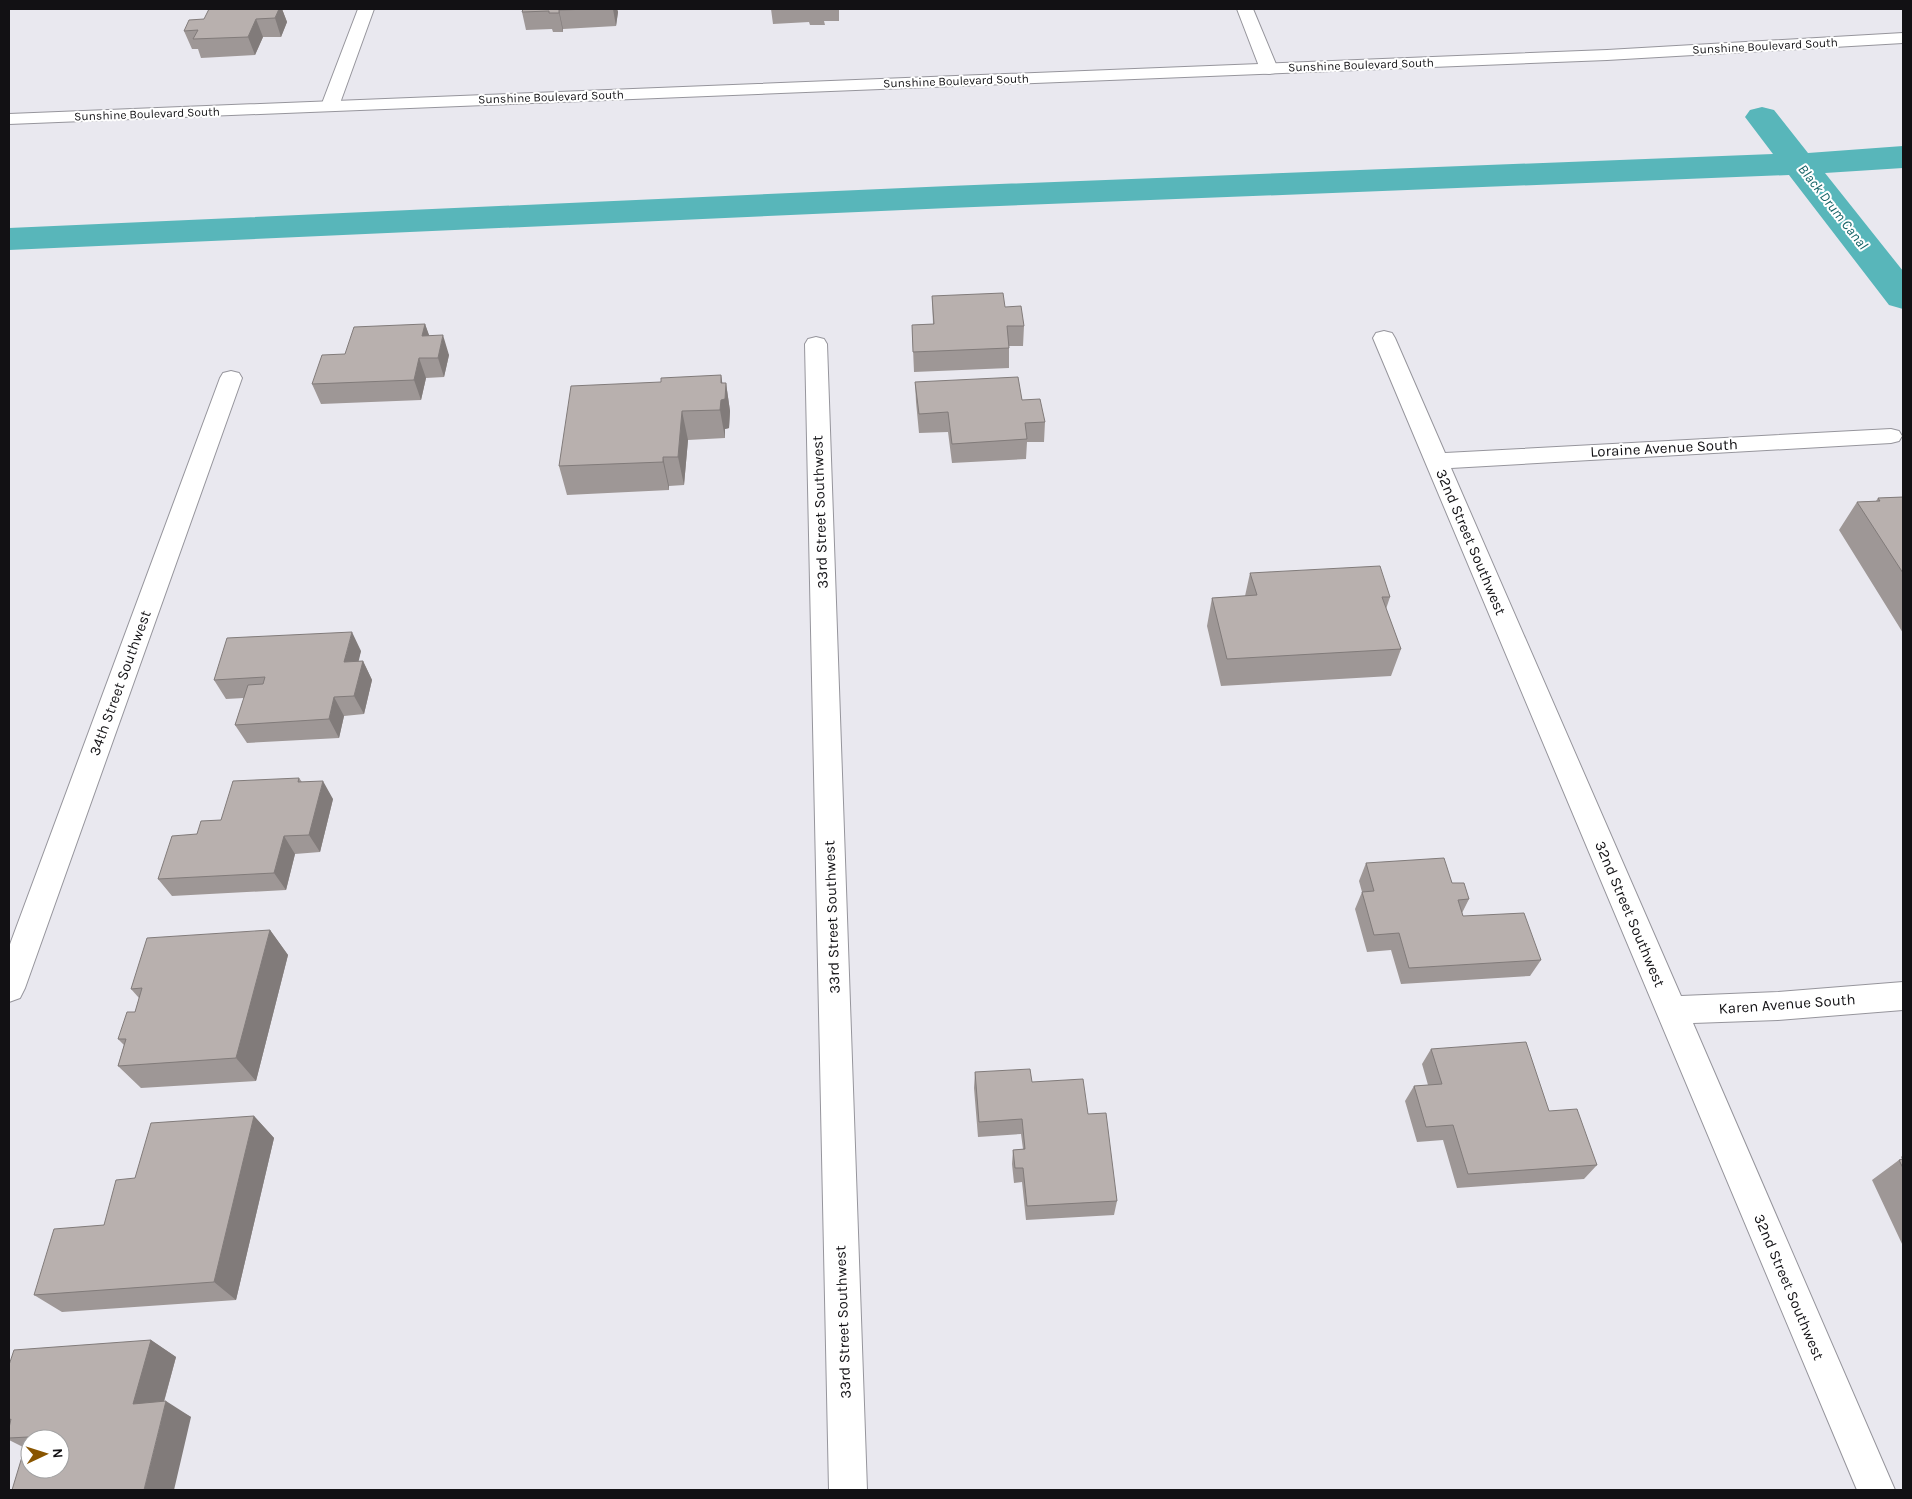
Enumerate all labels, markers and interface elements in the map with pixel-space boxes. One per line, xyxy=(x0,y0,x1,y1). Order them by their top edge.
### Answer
street label: Sunshine Boulevard South xyxy=(1692,35,1838,57)
street label: Sunshine Boulevard South xyxy=(1288,55,1434,75)
street label: Sunshine Boulevard South xyxy=(883,71,1029,91)
street label: Sunshine Boulevard South xyxy=(478,87,624,107)
street label: Sunshine Boulevard South xyxy=(74,104,220,124)
water label: Black Drum Canal xyxy=(1794,161,1872,253)
street label: 33rd Street Southwest xyxy=(808,435,832,589)
street label: Loraine Avenue South xyxy=(1590,435,1738,461)
street label: 32nd Street Southwest xyxy=(1432,466,1510,618)
street label: 34th Street Southwest xyxy=(85,608,155,758)
street label: 32nd Street Southwest xyxy=(1591,838,1669,990)
street label: 33rd Street Southwest xyxy=(820,840,844,994)
street label: Karen Avenue South xyxy=(1718,990,1856,1018)
street label: 32nd Street Southwest xyxy=(1750,1211,1828,1363)
street label: 33rd Street Southwest xyxy=(831,1245,855,1399)
north arrow xyxy=(20,1429,70,1479)
text: N xyxy=(49,1448,66,1459)

